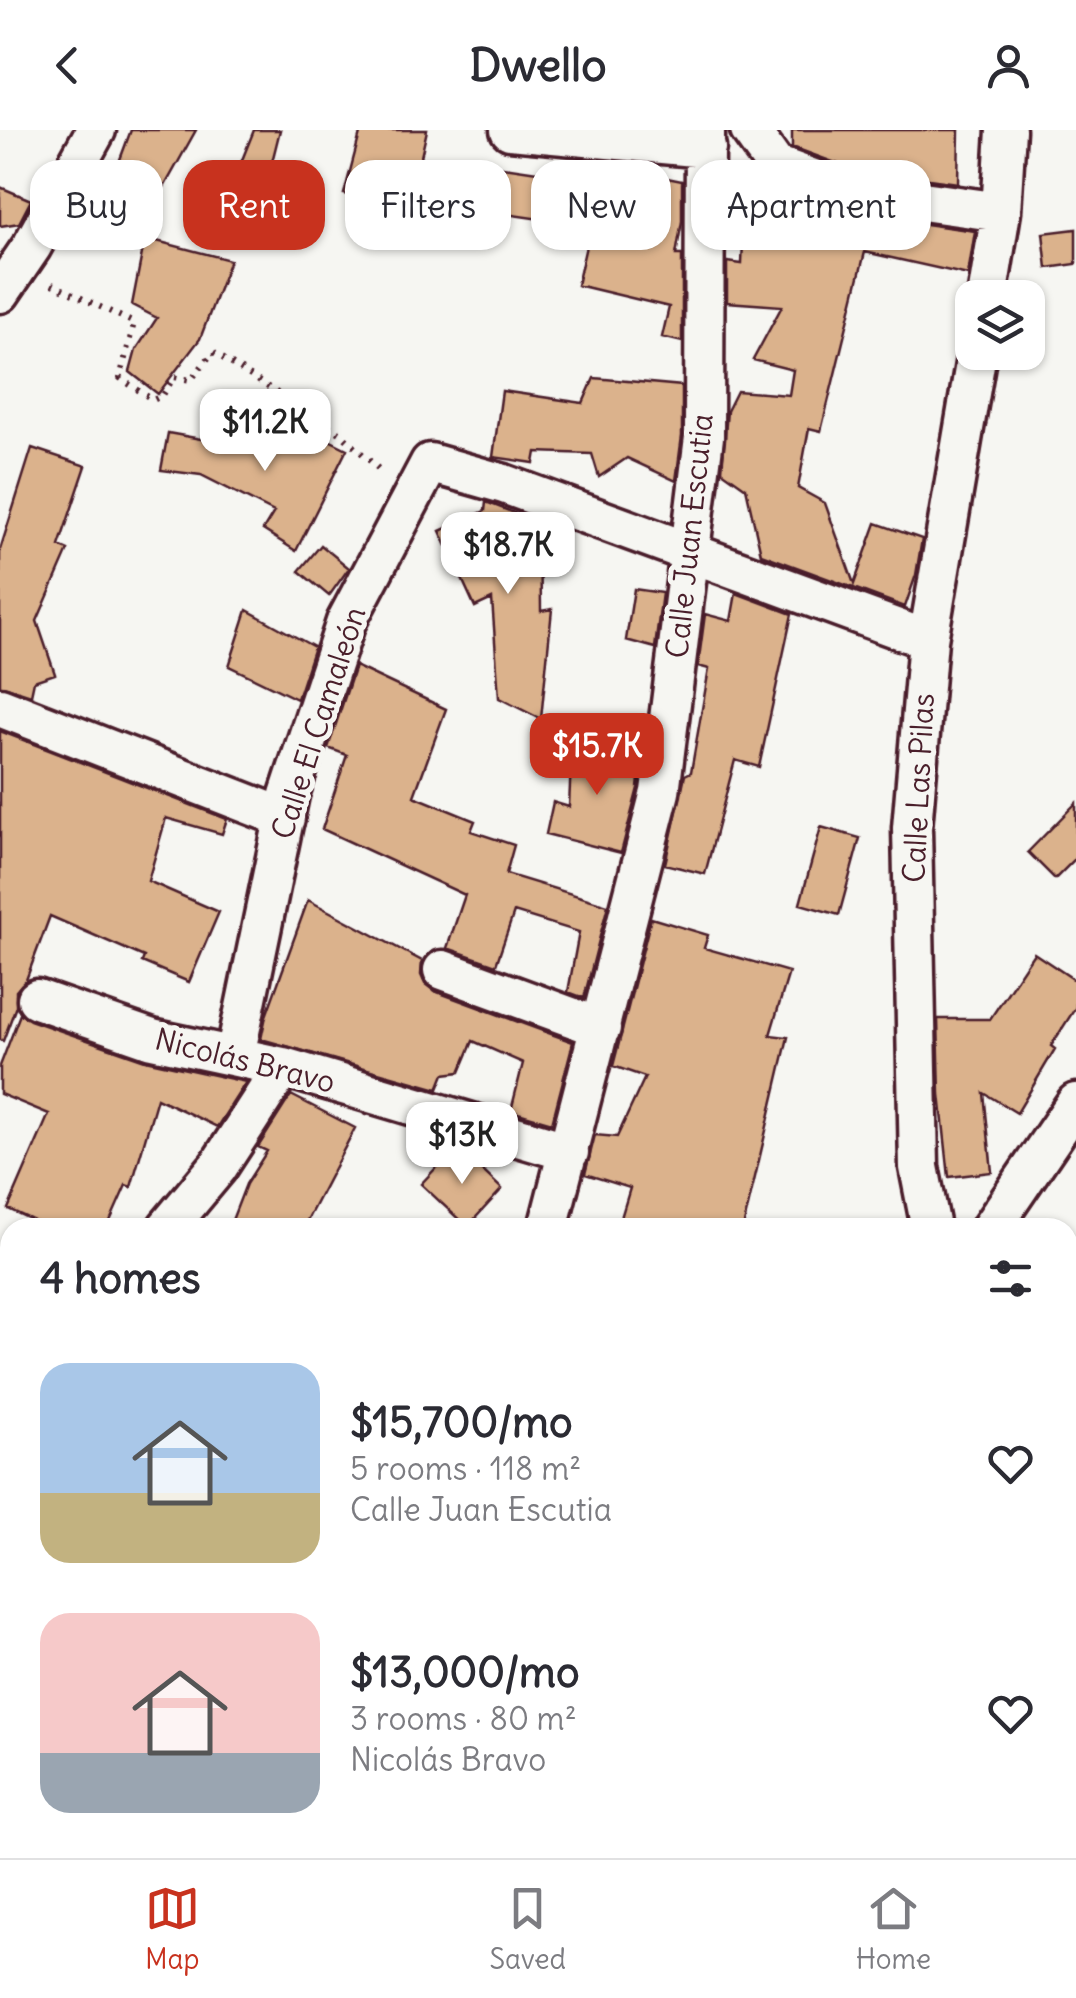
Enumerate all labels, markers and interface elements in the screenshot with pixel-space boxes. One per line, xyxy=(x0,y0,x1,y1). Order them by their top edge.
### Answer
text: Dwello xyxy=(470,37,606,93)
icon: back xyxy=(40,38,95,93)
icon: person xyxy=(981,38,1036,93)
chip: Buy xyxy=(30,160,163,250)
chip: Rent xyxy=(183,160,325,250)
chip: Filters xyxy=(345,160,511,250)
chip: New xyxy=(531,160,671,250)
chip: Apartment xyxy=(691,160,931,250)
map controls xyxy=(955,280,1045,370)
button: layers xyxy=(955,280,1045,370)
pin: $11.2K xyxy=(184,389,346,474)
text: $11.2K xyxy=(222,401,308,442)
street label: Calle Juan Escutia xyxy=(657,412,721,660)
pin: $18.7K xyxy=(427,512,589,597)
text: $18.7K xyxy=(463,524,553,565)
street label: Calle El Camaleón xyxy=(263,602,374,844)
street label: Calle Las Pilas xyxy=(894,692,942,884)
pin: $15.7K xyxy=(516,713,678,798)
text: $15.7K xyxy=(552,725,642,766)
street label: Nicolás Bravo xyxy=(151,1019,339,1101)
pin: $13K xyxy=(403,1102,521,1187)
text: $13K xyxy=(428,1114,496,1155)
icon: filters xyxy=(983,1251,1038,1306)
text: 4 homes xyxy=(40,1252,201,1304)
text: $15,700/mo xyxy=(350,1396,573,1448)
icon: home xyxy=(120,1403,240,1523)
icon: heart xyxy=(983,1436,1038,1491)
text: 5 rooms · 118 m² xyxy=(350,1448,581,1489)
text: Calle Juan Escutia xyxy=(350,1489,612,1530)
text: $13,000/mo xyxy=(350,1646,580,1698)
icon: home xyxy=(120,1653,240,1773)
icon: heart xyxy=(983,1686,1038,1741)
text: 3 rooms · 80 m² xyxy=(350,1698,577,1739)
text: Nicolás Bravo xyxy=(350,1739,546,1780)
tab: Map xyxy=(145,1881,200,1977)
tab: Saved xyxy=(489,1881,566,1977)
tab: Home xyxy=(856,1881,931,1977)

